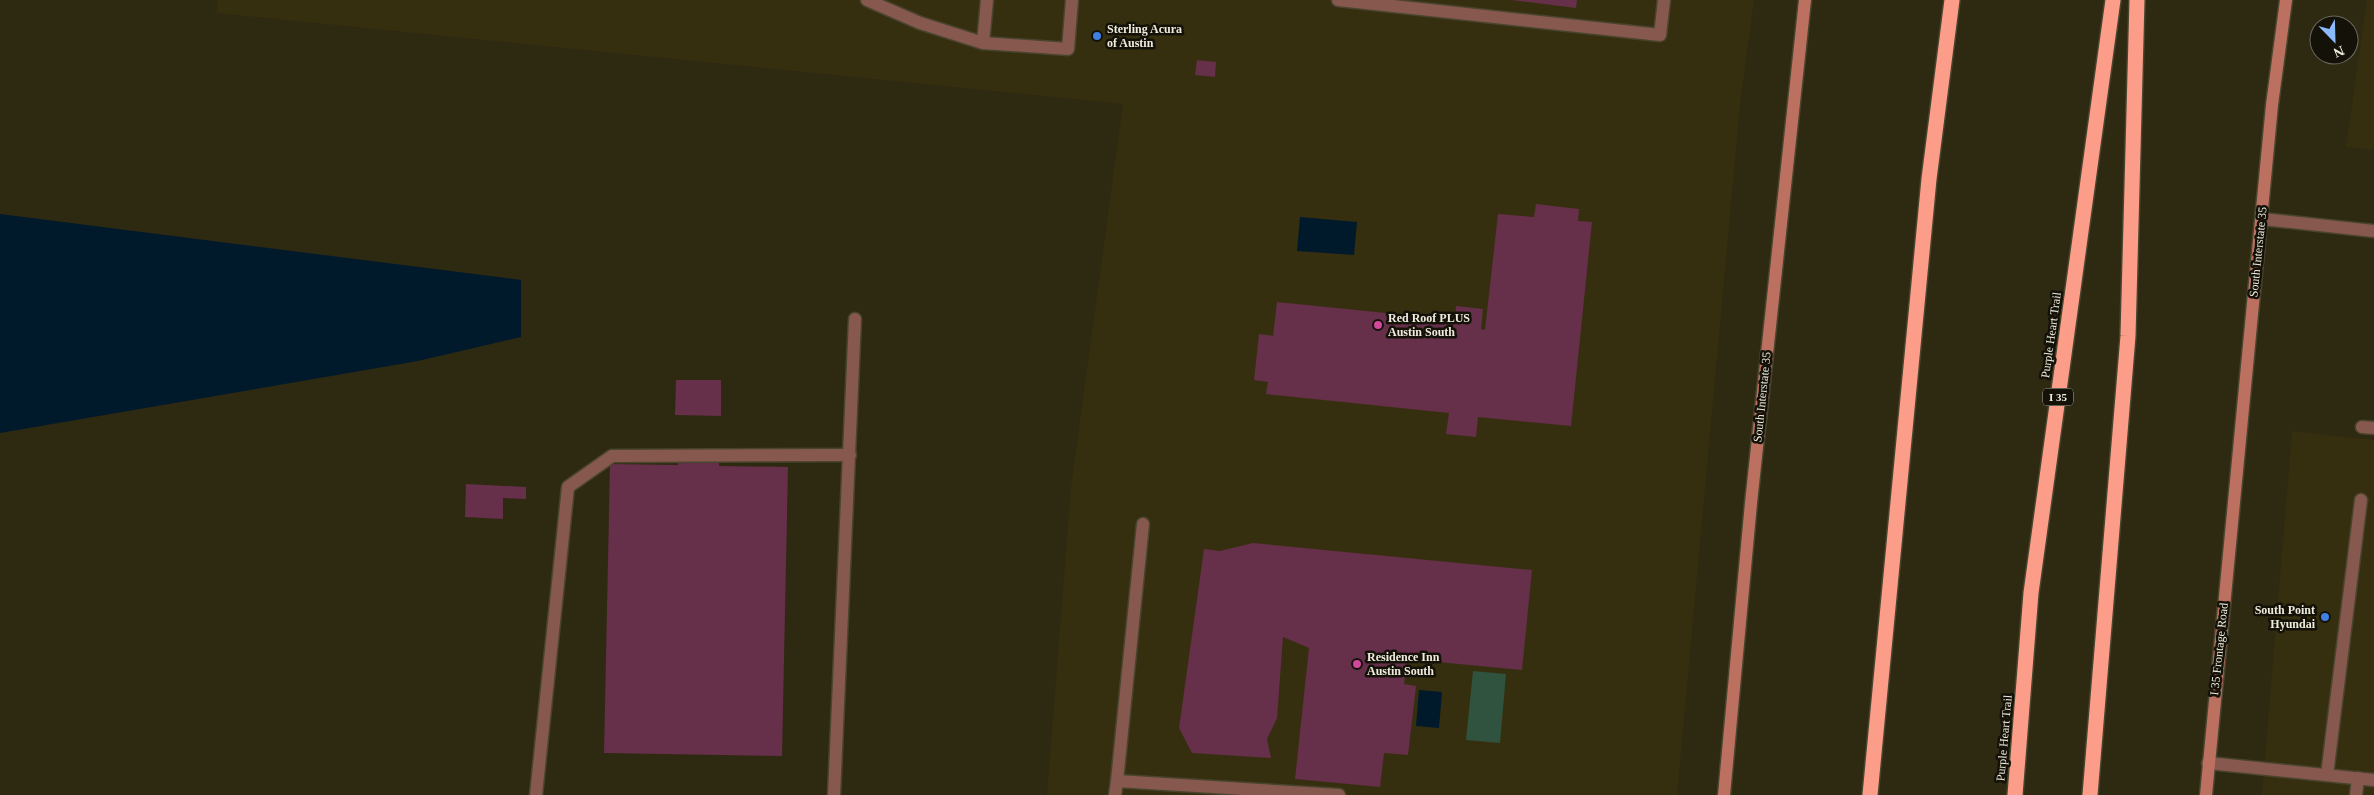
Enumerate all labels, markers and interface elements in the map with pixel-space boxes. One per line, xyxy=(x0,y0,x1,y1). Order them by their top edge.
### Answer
north arrow xyxy=(2309,15,2359,65)
place label: Sterling Acura of Austin xyxy=(1107,22,1182,50)
marker: Sterling Acura of Austin xyxy=(1091,30,1103,42)
text: N xyxy=(2331,43,2346,60)
street label: South Interstate 35 xyxy=(2246,206,2270,298)
street label: Purple Heart Trail xyxy=(2038,290,2064,379)
place label: Red Roof PLUS Austin South xyxy=(1388,311,1470,339)
marker: Red Roof PLUS Austin South xyxy=(1372,319,1384,331)
street label: South Interstate 35 xyxy=(1750,351,1774,443)
road number: I 35 xyxy=(2043,388,2073,406)
street label: I 35 Frontage Road xyxy=(2207,602,2231,696)
place label: South Point Hyundai xyxy=(2255,603,2316,631)
marker: South Point Hyundai xyxy=(2319,611,2331,623)
place label: Residence Inn Austin South xyxy=(1367,650,1440,678)
marker: Residence Inn Austin South xyxy=(1351,658,1363,670)
street label: Purple Heart Trail xyxy=(1993,694,2015,782)

